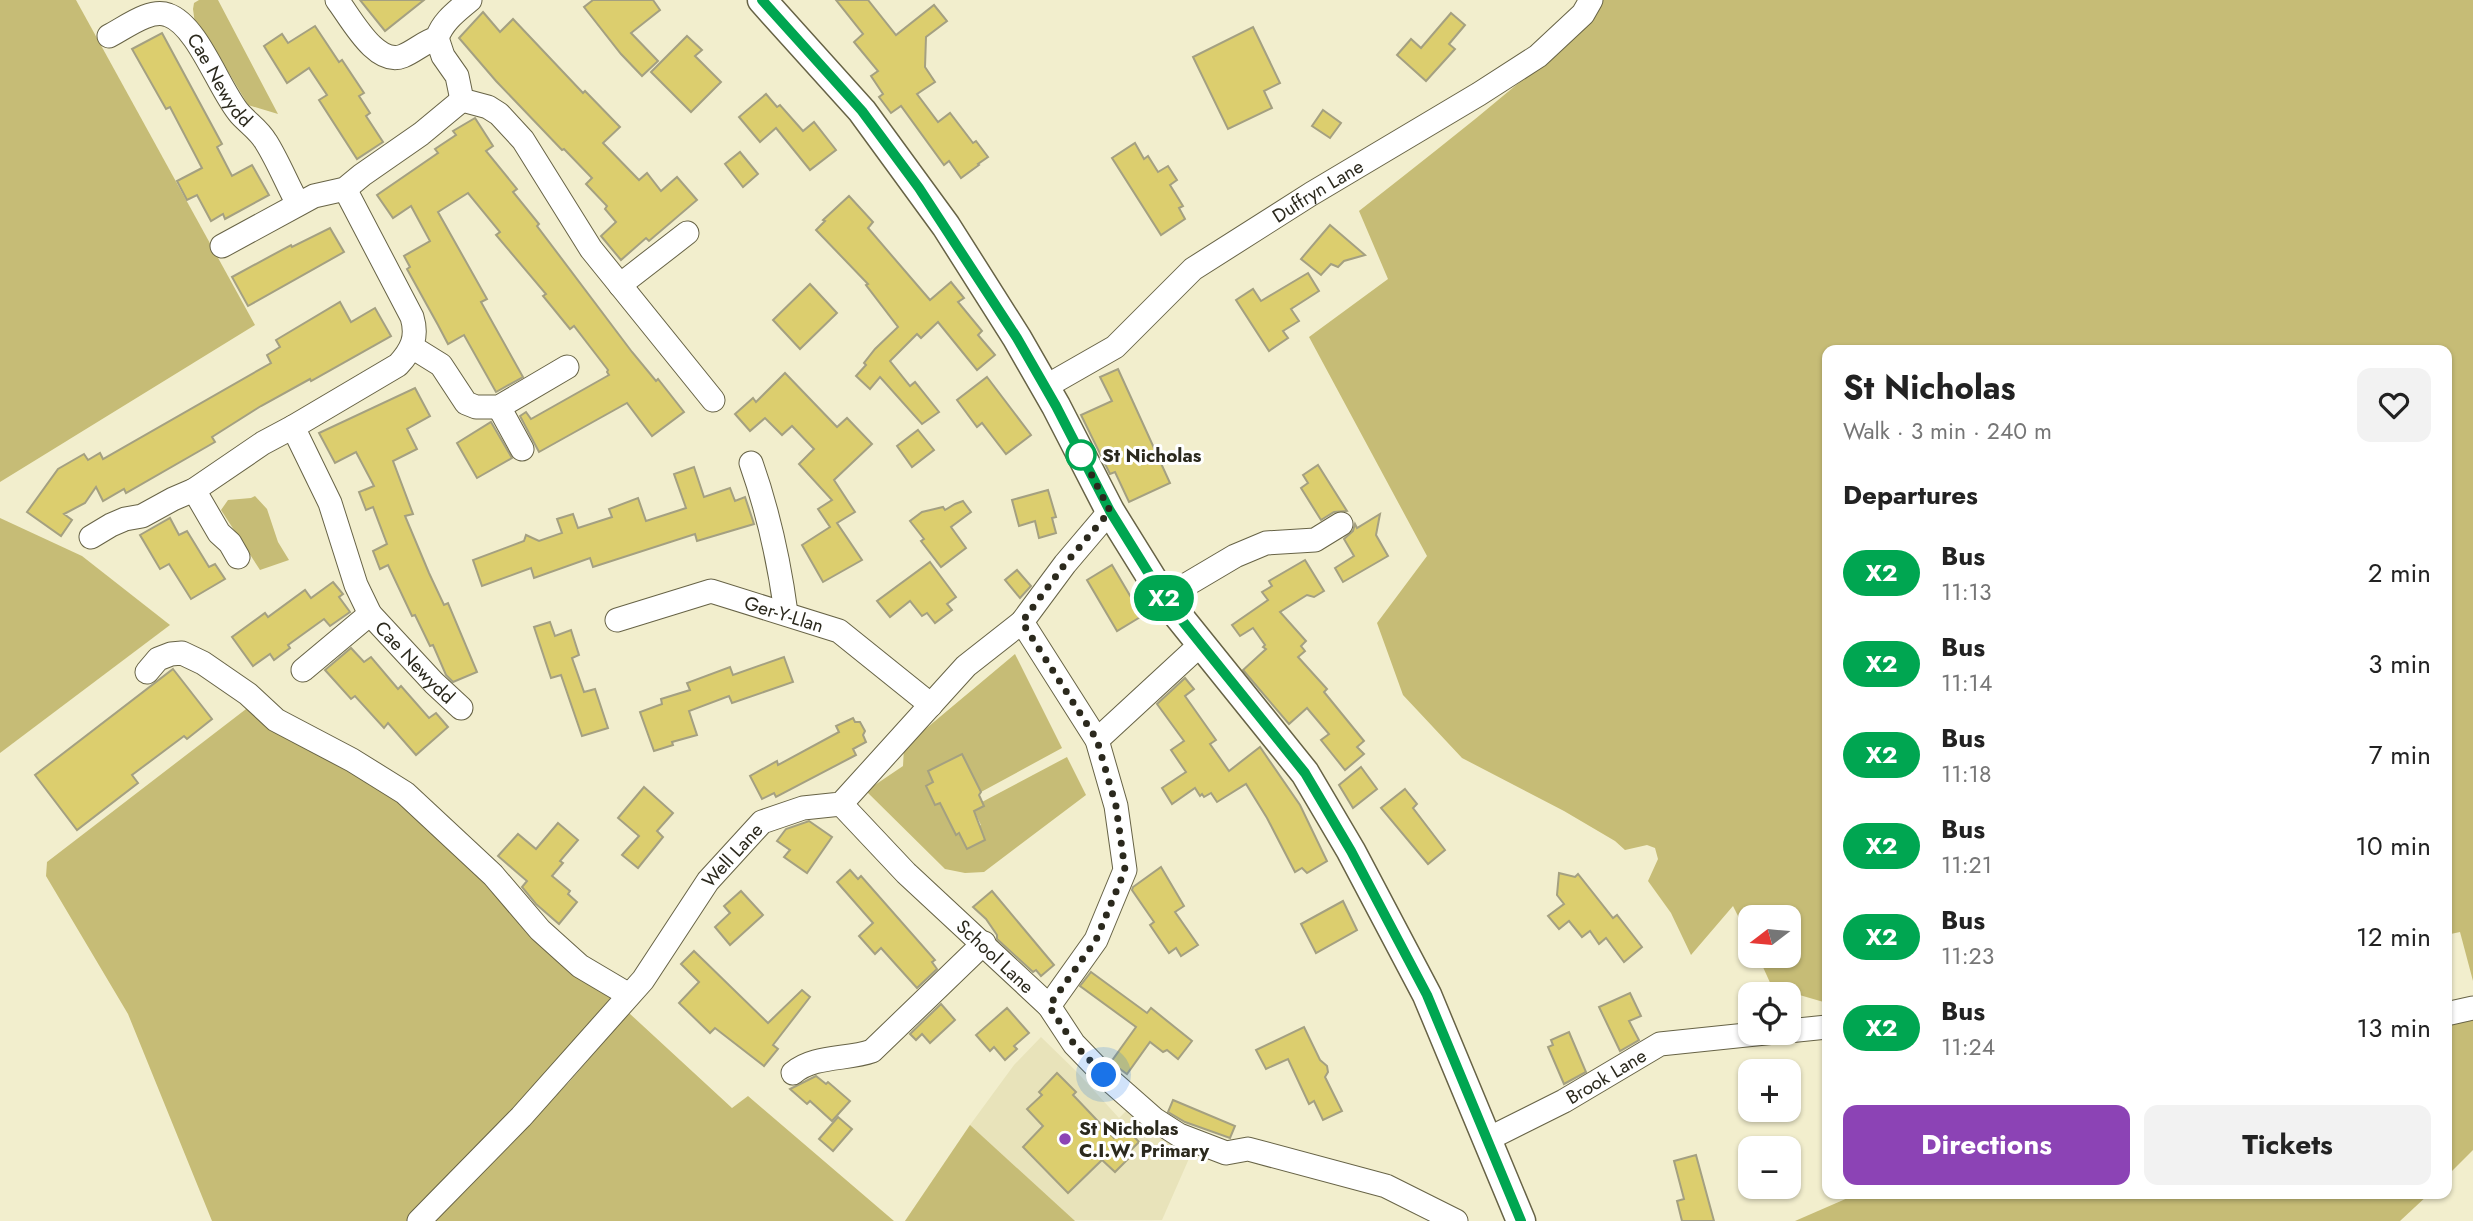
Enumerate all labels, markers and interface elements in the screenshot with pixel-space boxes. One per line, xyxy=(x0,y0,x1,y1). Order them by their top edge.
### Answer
street label: Cae Newydd xyxy=(181,27,259,133)
street label: Duffryn Lane xyxy=(1267,152,1368,229)
text: St Nicholas xyxy=(1843,364,2016,411)
button: heart xyxy=(2357,368,2431,442)
text: Walk · 3 min · 240 m xyxy=(1843,414,2052,448)
marker: St Nicholas xyxy=(1066,440,1096,470)
place label: St Nicholas xyxy=(1102,442,1202,469)
text: Departures xyxy=(1843,476,1978,514)
text: Bus xyxy=(1941,537,1985,575)
text: 2 min xyxy=(2368,554,2431,592)
text: X2 xyxy=(1865,555,1898,590)
line badge: X2 xyxy=(1132,575,1196,621)
text: 11:13 xyxy=(1941,575,1992,609)
text: X2 xyxy=(1148,580,1180,615)
street label: Ger-Y-Llan xyxy=(741,589,827,639)
street label: Cae Newydd xyxy=(369,614,461,710)
text: Bus xyxy=(1941,628,1985,666)
text: 3 min xyxy=(2368,645,2431,683)
text: X2 xyxy=(1865,646,1898,681)
text: 11:14 xyxy=(1941,666,1992,700)
text: Bus xyxy=(1941,719,1985,757)
text: 7 min xyxy=(2369,736,2431,774)
text: X2 xyxy=(1865,737,1898,772)
text: 11:18 xyxy=(1941,757,1992,791)
text: Bus xyxy=(1941,810,1985,848)
street label: Well Lane xyxy=(695,816,769,893)
text: 10 min xyxy=(2355,827,2431,865)
text: X2 xyxy=(1865,828,1898,863)
text: 11:21 xyxy=(1941,848,1992,882)
text: Bus xyxy=(1941,901,1985,939)
north arrow xyxy=(1738,905,1801,968)
map controls xyxy=(1738,905,1801,1199)
street label: School Lane xyxy=(950,913,1041,1000)
text: 12 min xyxy=(2356,918,2431,956)
text: X2 xyxy=(1865,919,1898,954)
text: 11:23 xyxy=(1941,939,1994,973)
button: locate xyxy=(1738,982,1801,1045)
text: Bus xyxy=(1941,992,1985,1030)
text: 13 min xyxy=(2357,1009,2431,1047)
text: X2 xyxy=(1865,1010,1898,1045)
text: 11:24 xyxy=(1941,1030,1995,1064)
street label: Brook Lane xyxy=(1561,1042,1651,1110)
your location xyxy=(1086,1057,1121,1092)
button: + xyxy=(1738,1059,1801,1122)
button: Directions xyxy=(1843,1105,2130,1185)
button: Tickets xyxy=(2144,1105,2431,1185)
place label: St Nicholas C.I.W. Primary xyxy=(1079,1115,1210,1164)
marker: St Nicholas C.I.W. Primary xyxy=(1057,1131,1073,1147)
button: − xyxy=(1738,1136,1801,1199)

